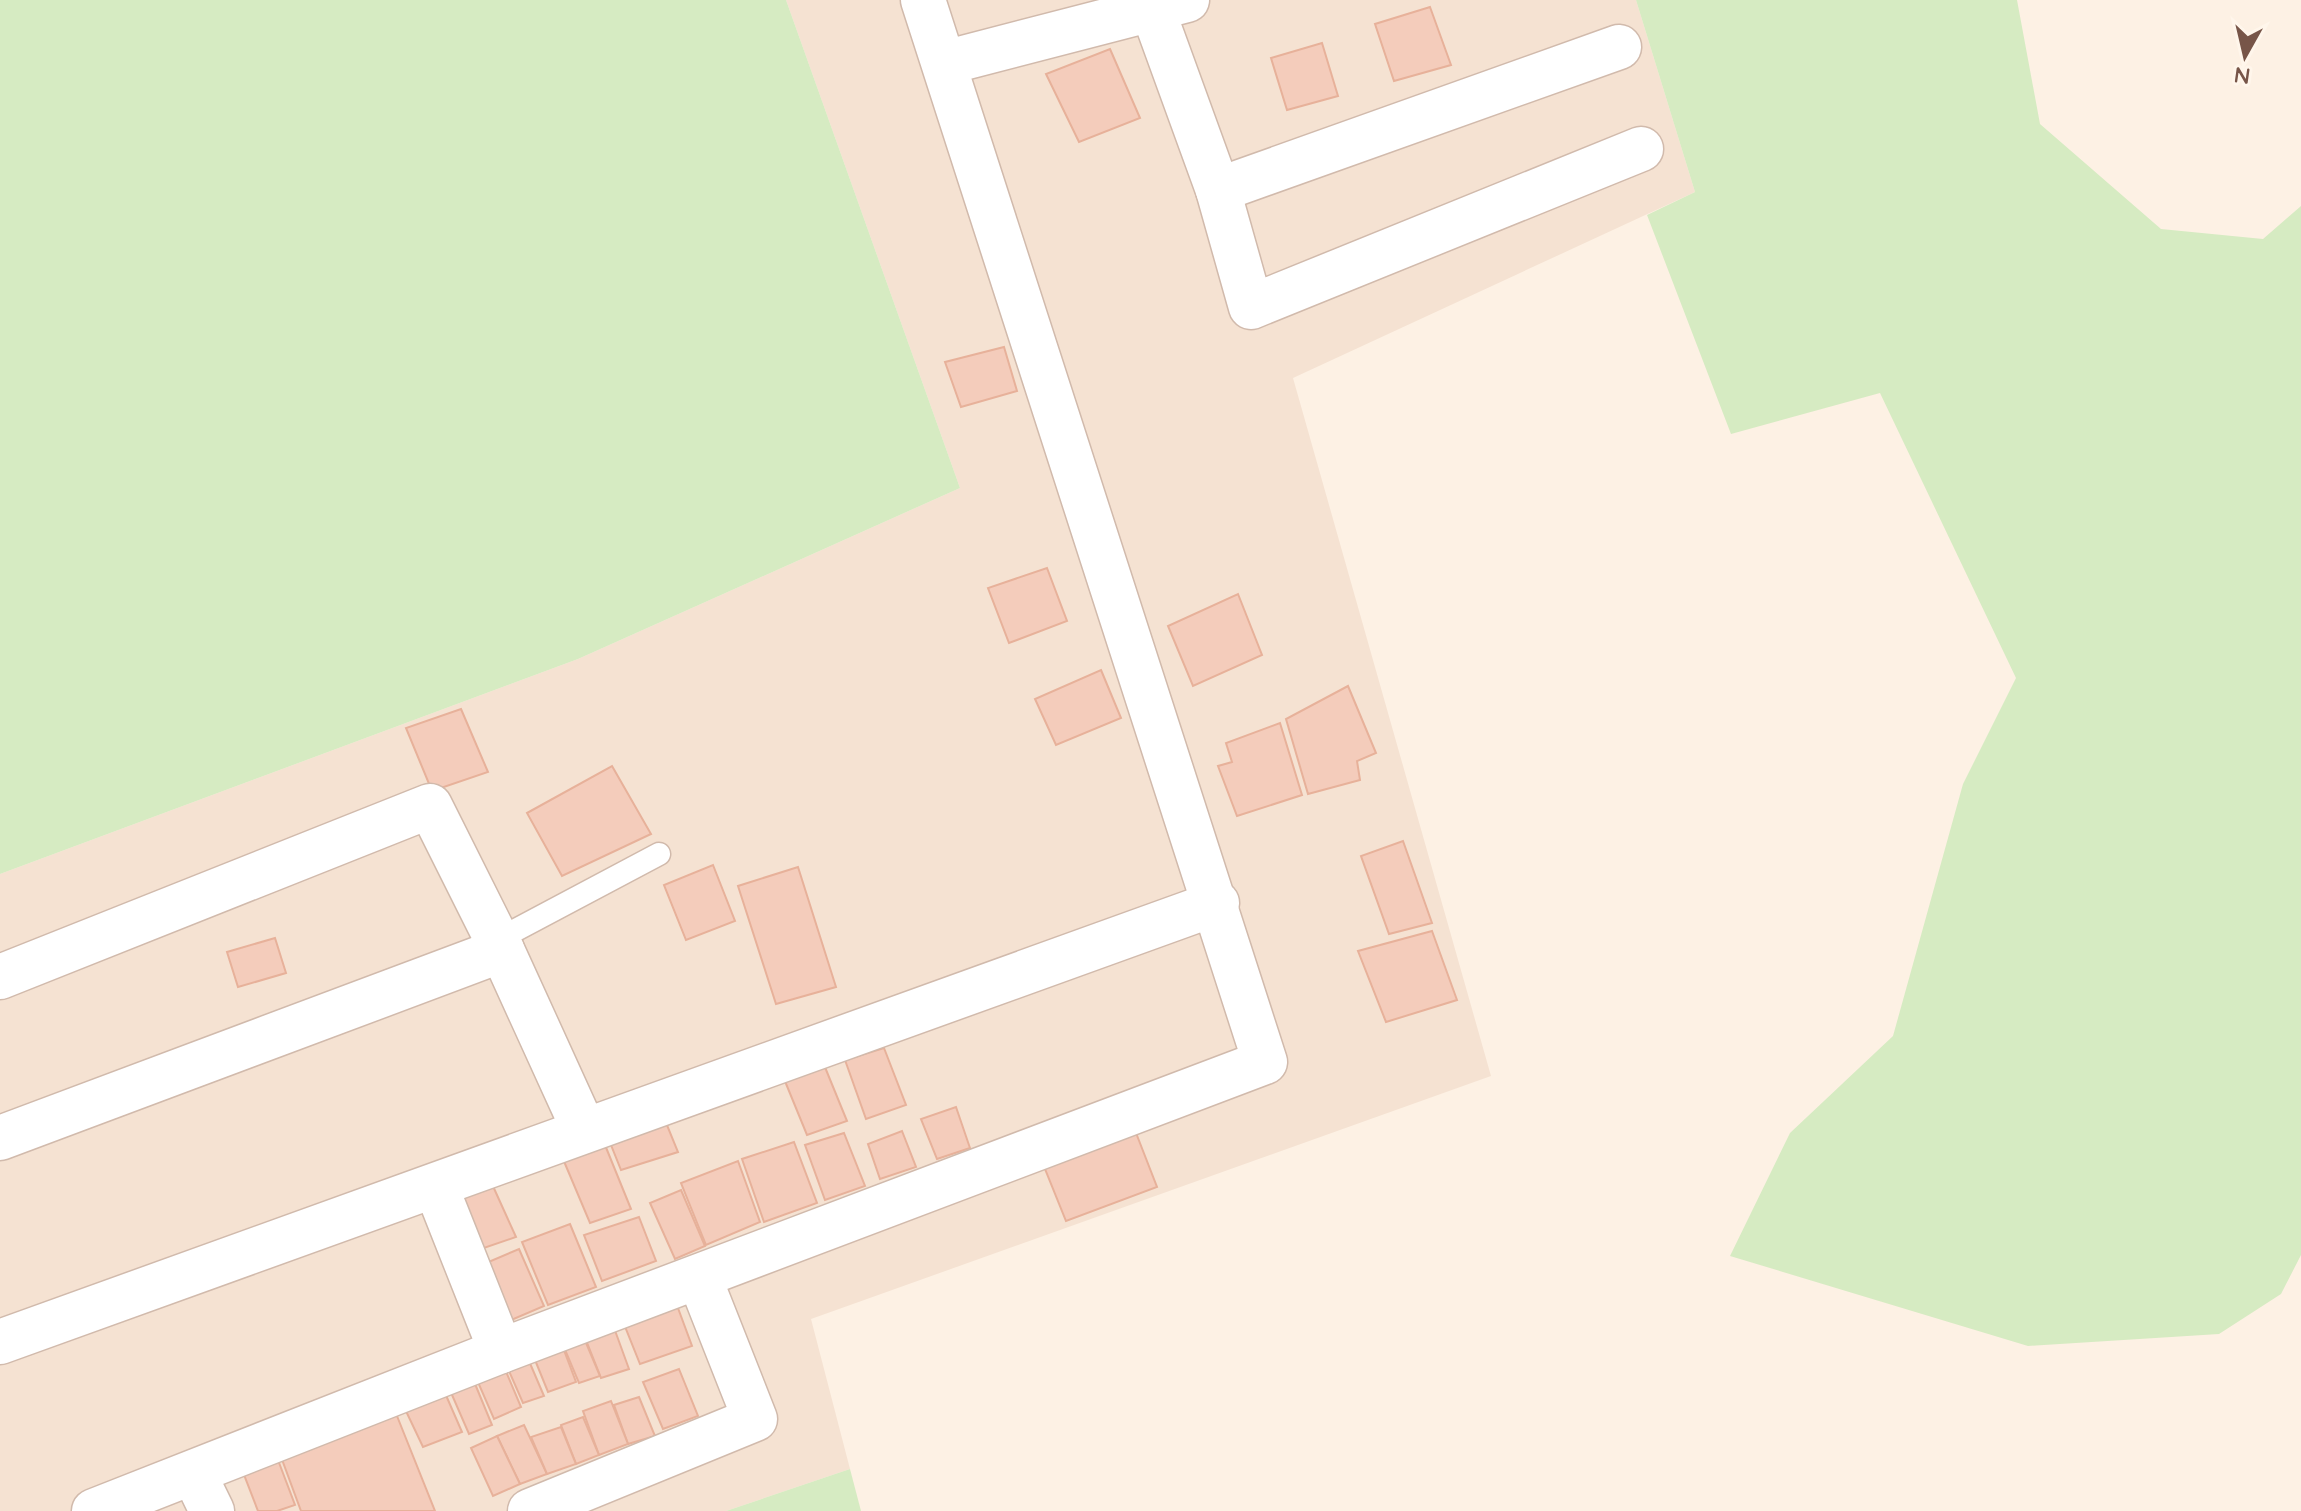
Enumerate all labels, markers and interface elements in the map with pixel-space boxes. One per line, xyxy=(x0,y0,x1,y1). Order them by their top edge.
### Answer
north arrow xyxy=(2205,16,2285,96)
text: N xyxy=(2232,61,2252,91)

